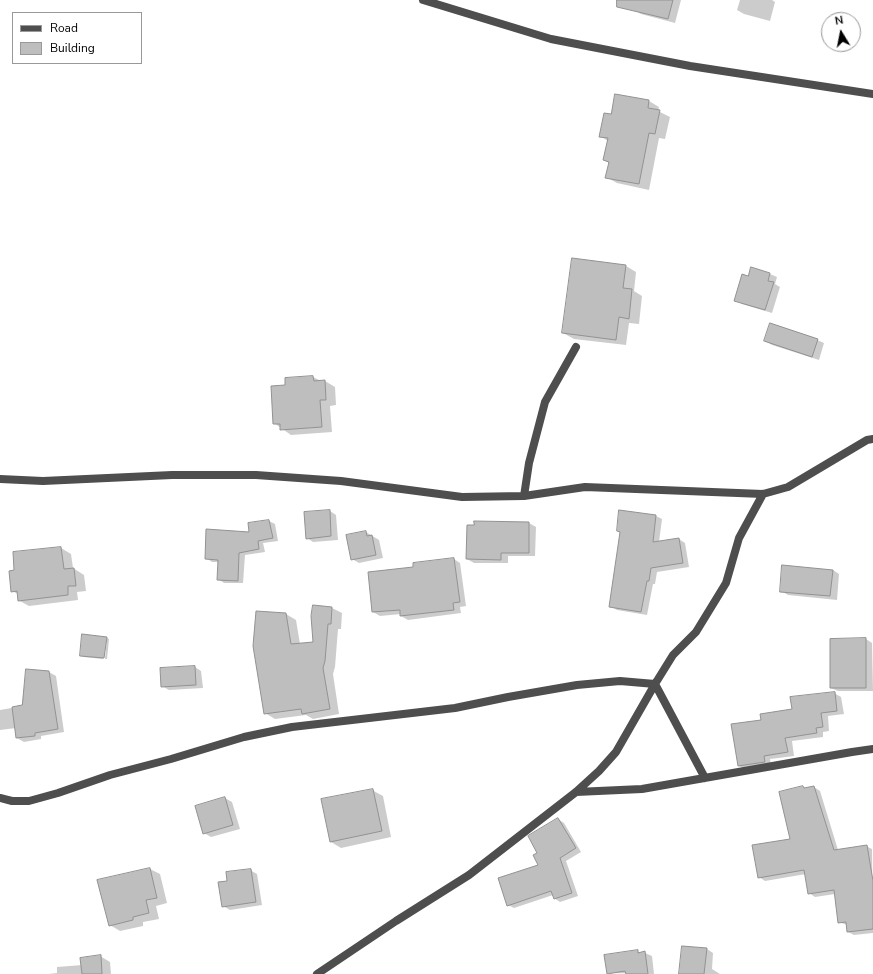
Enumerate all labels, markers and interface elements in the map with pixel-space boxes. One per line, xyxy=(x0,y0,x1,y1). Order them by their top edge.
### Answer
legend xyxy=(12,12,142,64)
north arrow xyxy=(821,12,861,52)
text: N xyxy=(834,13,844,29)
text: Road xyxy=(50,20,78,36)
text: Building xyxy=(50,40,95,56)

